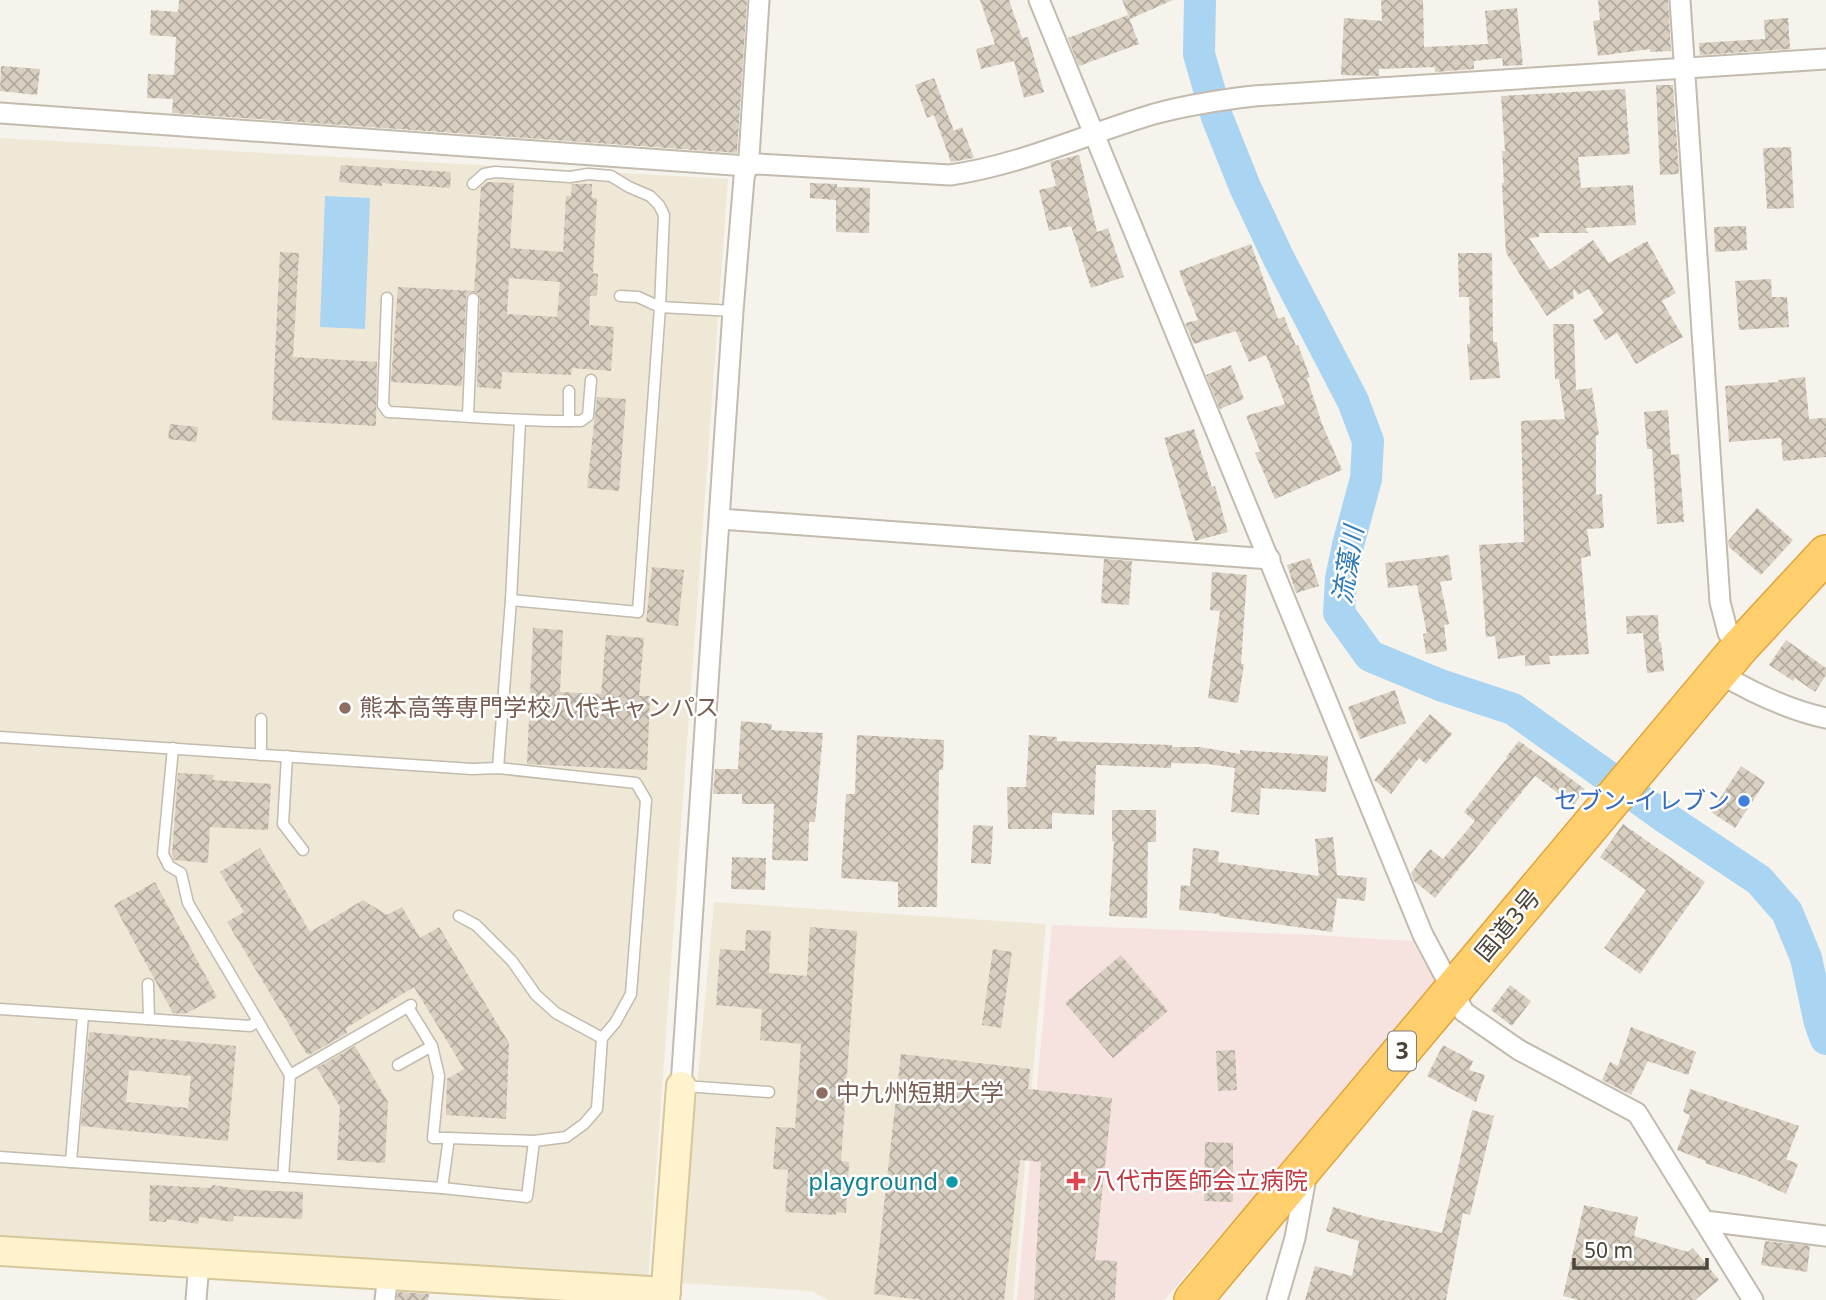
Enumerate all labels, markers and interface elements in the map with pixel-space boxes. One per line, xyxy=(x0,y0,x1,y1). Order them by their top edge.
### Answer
water label: 流藻川 xyxy=(1323,521,1371,606)
place label: 熊本高等専門学校八代キャンパス xyxy=(359,690,719,723)
marker: 熊本高等専門学校八代キャンパス xyxy=(337,700,353,716)
place label: セブン-イレブン xyxy=(1554,783,1730,816)
marker: セブン-イレブン xyxy=(1736,793,1752,809)
street label: 国道3号 xyxy=(1467,881,1547,967)
road number: 3 xyxy=(1388,1032,1416,1070)
place label: 中九州短期大学 xyxy=(836,1075,1004,1108)
marker: 中九州短期大学 xyxy=(814,1085,830,1101)
place label: 八代市医師会立病院 xyxy=(1092,1163,1308,1196)
place label: playground xyxy=(808,1164,938,1197)
marker: 八代市医師会立病院 xyxy=(1066,1171,1086,1191)
marker: playground xyxy=(944,1174,960,1190)
scale bar xyxy=(1574,1226,1707,1270)
text: 50 m xyxy=(1584,1236,1633,1264)

